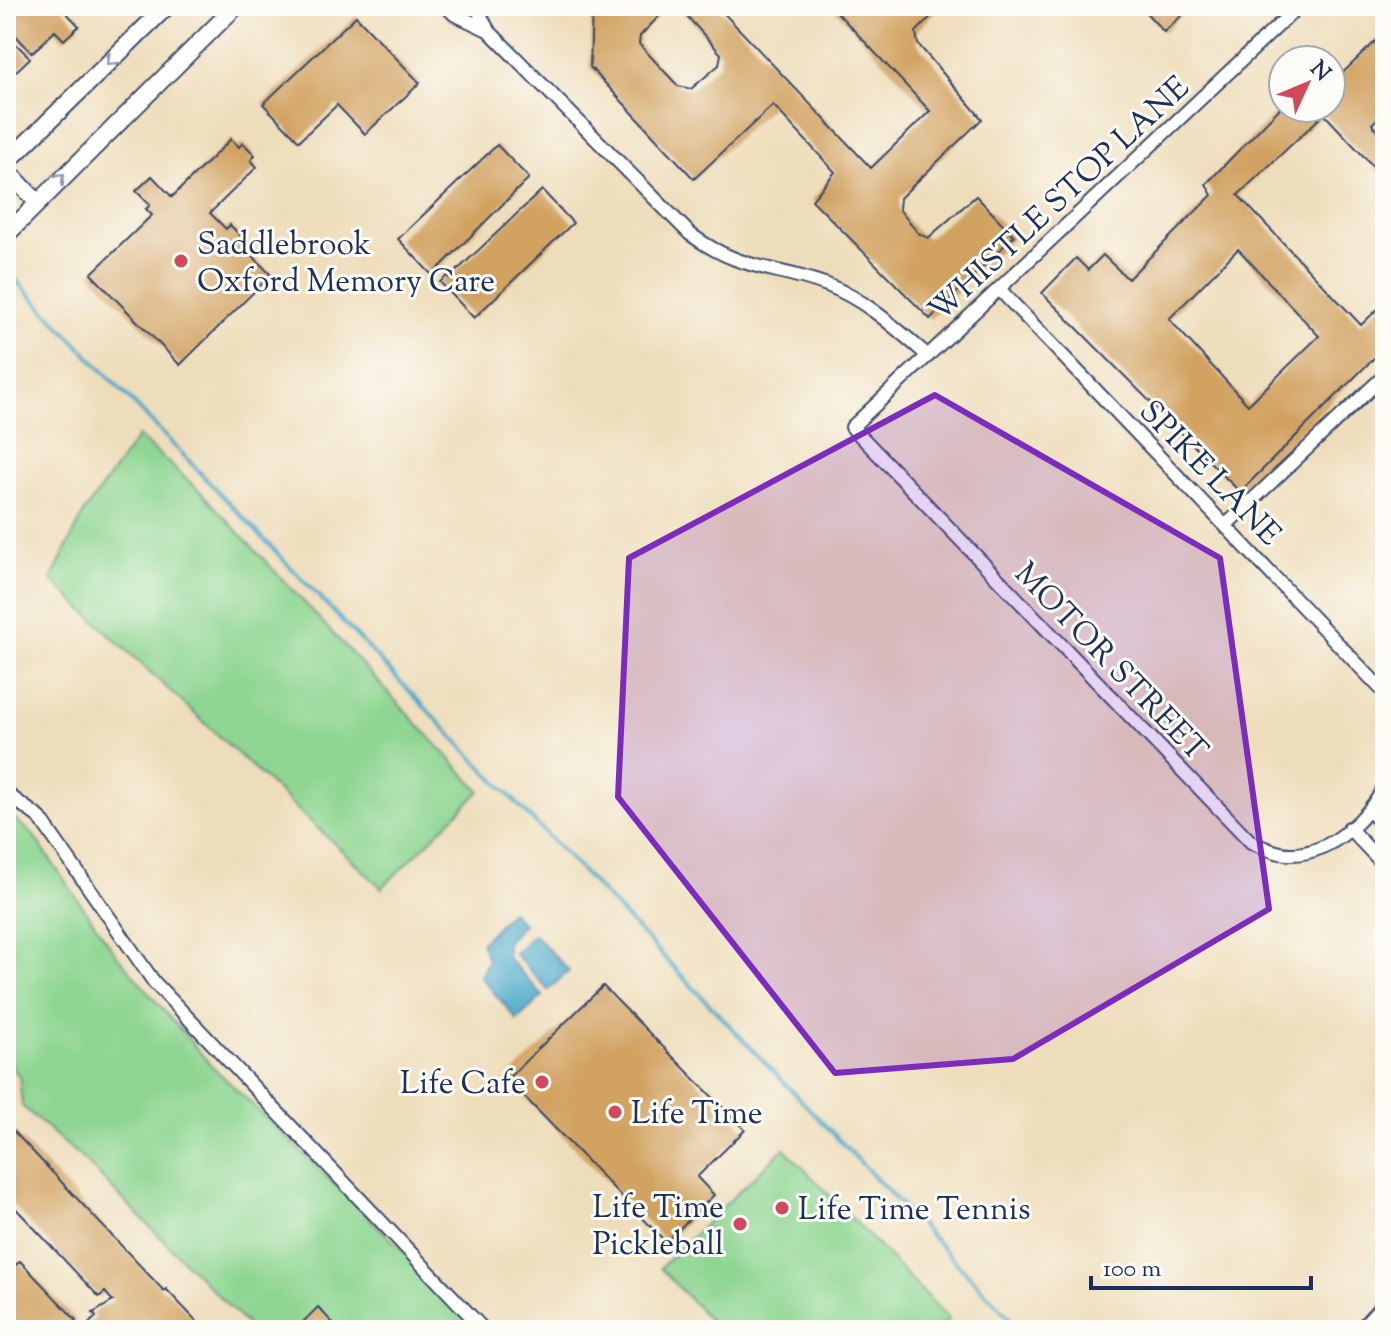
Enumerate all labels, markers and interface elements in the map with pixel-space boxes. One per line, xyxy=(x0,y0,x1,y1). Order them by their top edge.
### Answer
north arrow xyxy=(1267,44,1347,124)
one-way arrow xyxy=(106,51,120,66)
text: N xyxy=(1302,55,1337,90)
street label: WHISTLE STOP LANE xyxy=(919,67,1201,334)
one-way arrow xyxy=(51,173,65,187)
place label: Saddlebrook Oxford Memory Care xyxy=(197,223,495,306)
marker: Saddlebrook Oxford Memory Care xyxy=(172,252,190,270)
street label: SPIKE LANE xyxy=(1127,391,1290,557)
street label: MOTOR STREET xyxy=(1002,553,1217,773)
place label: Life Cafe xyxy=(400,1062,526,1108)
marker: Life Cafe xyxy=(533,1073,551,1091)
place label: Life Time xyxy=(631,1092,763,1138)
marker: Life Time xyxy=(606,1103,624,1121)
place label: Life Time Pickleball xyxy=(592,1186,724,1269)
place label: Life Time Tennis xyxy=(798,1188,1030,1234)
marker: Life Time Tennis xyxy=(773,1199,791,1217)
marker: Life Time Pickleball xyxy=(731,1215,749,1233)
scale bar xyxy=(1091,1240,1311,1290)
text: 100 m xyxy=(1103,1253,1161,1287)

